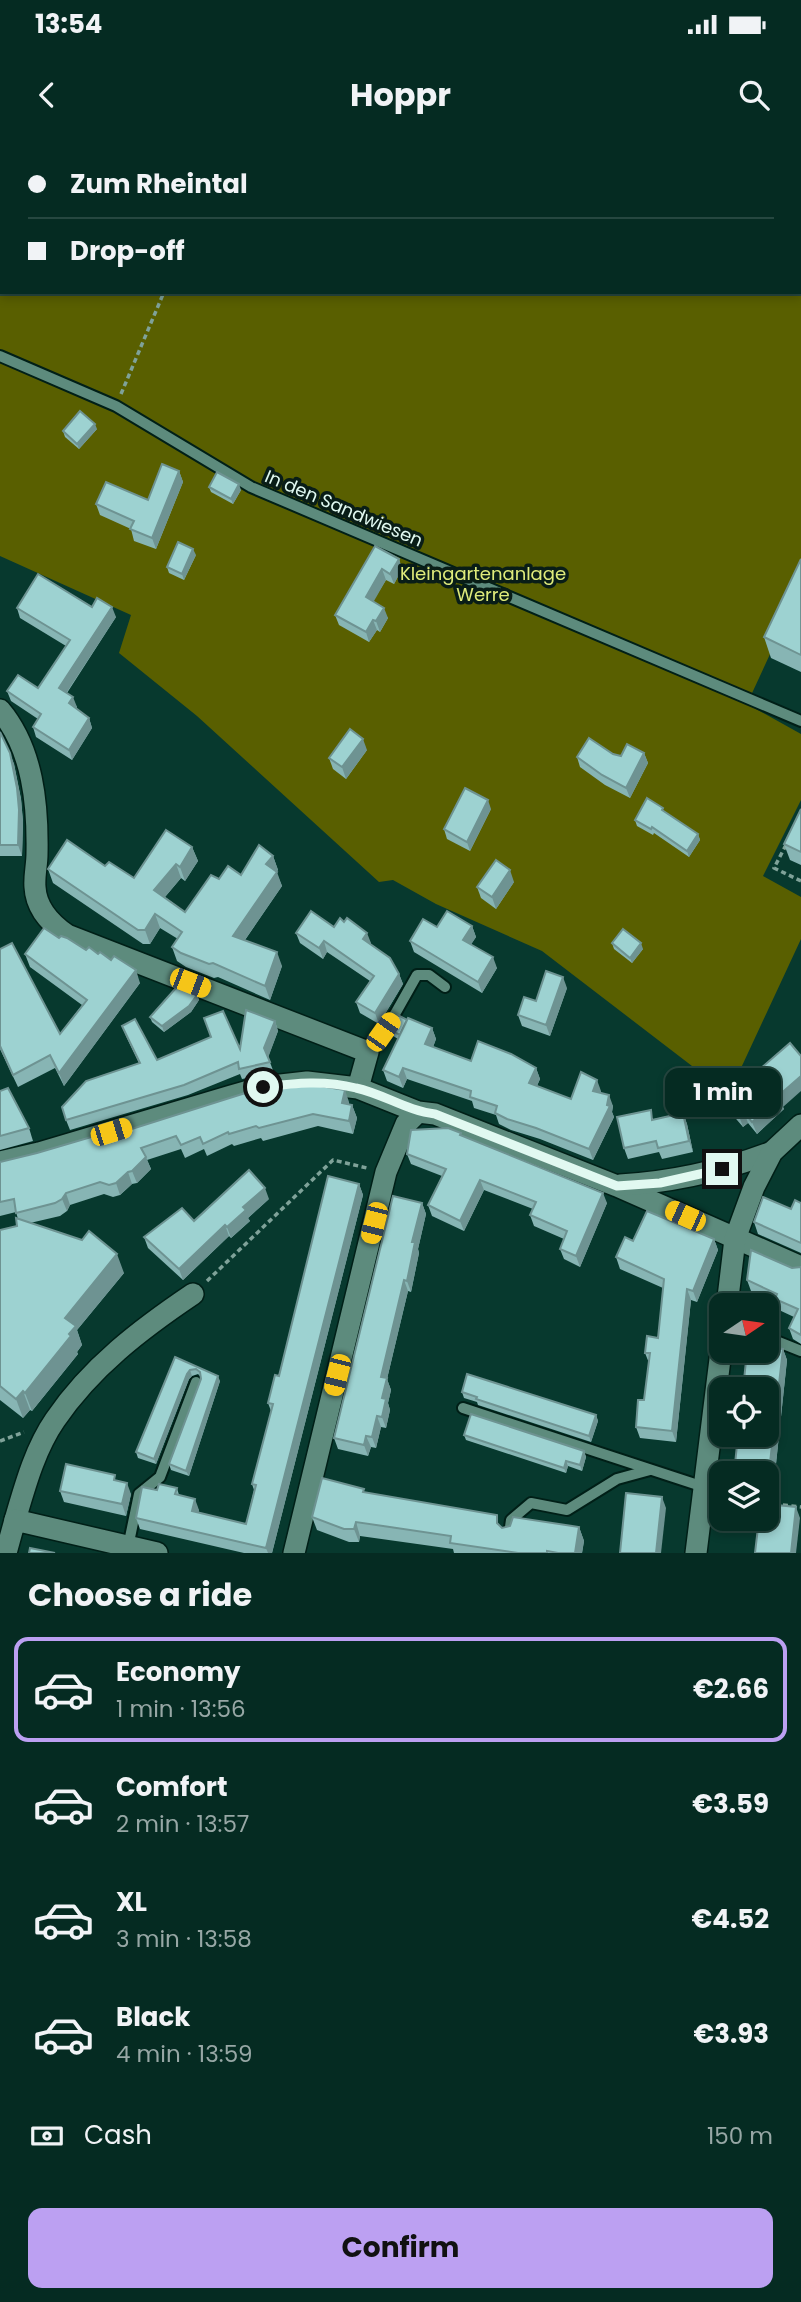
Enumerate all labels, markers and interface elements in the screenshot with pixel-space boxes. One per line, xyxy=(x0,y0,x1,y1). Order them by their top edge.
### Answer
text: 13:54 xyxy=(35,6,102,42)
text: Hoppr xyxy=(350,72,451,117)
icon: back xyxy=(28,76,66,114)
icon: search xyxy=(735,76,773,114)
text: Zum Rheintal xyxy=(70,166,248,202)
text: Drop-off xyxy=(70,233,185,269)
street label: In den Sandwiesen xyxy=(261,463,427,553)
park label: Kleingartenanlage Werre xyxy=(400,561,566,607)
car xyxy=(167,966,214,1000)
car xyxy=(363,1009,404,1055)
callout: 1 min xyxy=(664,1068,780,1116)
route start xyxy=(247,1071,279,1103)
text: 1 min xyxy=(693,1076,753,1108)
car xyxy=(88,1116,135,1148)
route end xyxy=(706,1153,738,1185)
car xyxy=(662,1198,709,1234)
car xyxy=(359,1200,390,1246)
north arrow xyxy=(709,1293,779,1363)
map controls xyxy=(709,1293,779,1531)
car xyxy=(322,1352,353,1398)
button: locate xyxy=(709,1377,779,1447)
button: layers xyxy=(709,1461,779,1531)
text: Choose a ride xyxy=(28,1572,252,1617)
text: Economy xyxy=(116,1654,240,1690)
icon: car xyxy=(32,1658,95,1721)
text: €2.66 xyxy=(693,1671,769,1707)
text: 1 min · 13:56 xyxy=(116,1693,246,1725)
text: Comfort xyxy=(116,1769,228,1805)
icon: car xyxy=(32,1773,95,1836)
text: €3.59 xyxy=(692,1786,769,1822)
text: 2 min · 13:57 xyxy=(116,1808,249,1840)
text: XL xyxy=(116,1884,147,1920)
icon: car xyxy=(32,1888,95,1951)
text: €4.52 xyxy=(692,1901,769,1937)
text: 3 min · 13:58 xyxy=(116,1923,252,1955)
text: Black xyxy=(116,1999,190,2035)
icon: car xyxy=(32,2003,95,2066)
text: €3.93 xyxy=(694,2016,769,2052)
text: 4 min · 13:59 xyxy=(116,2038,253,2070)
icon: cash xyxy=(28,2117,66,2155)
text: Cash xyxy=(84,2117,152,2153)
text: 150 m xyxy=(707,2120,773,2152)
button: Confirm xyxy=(28,2208,773,2288)

